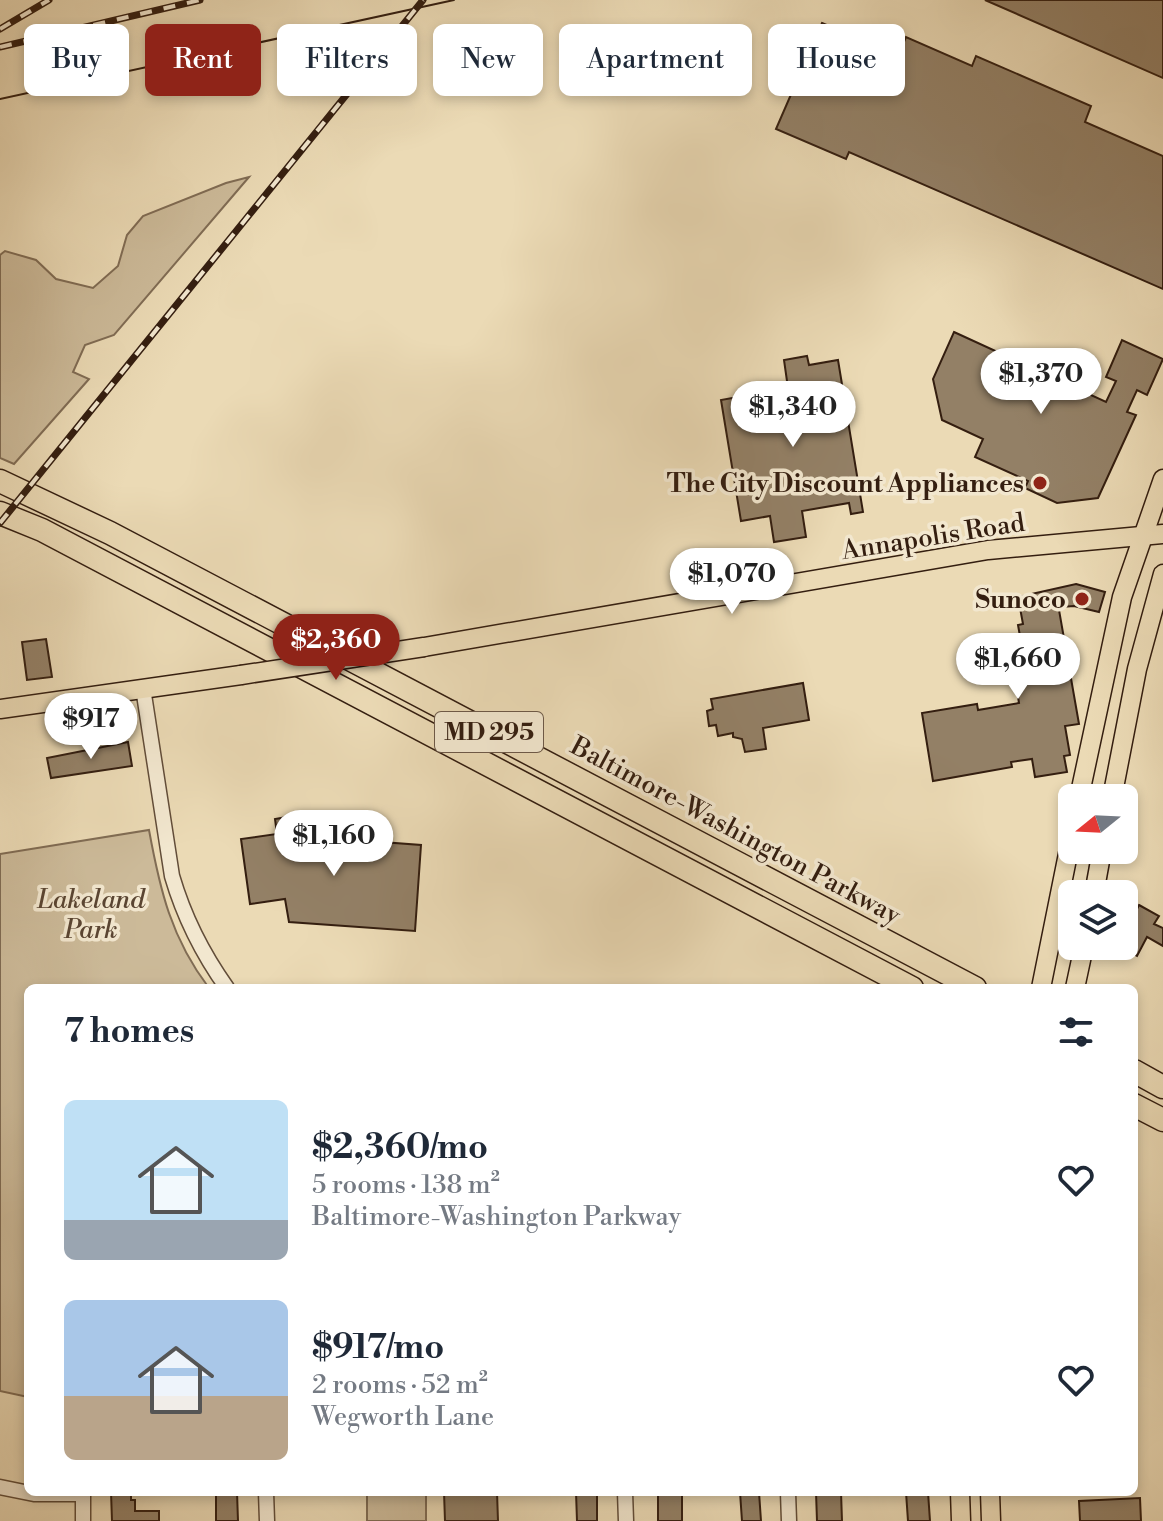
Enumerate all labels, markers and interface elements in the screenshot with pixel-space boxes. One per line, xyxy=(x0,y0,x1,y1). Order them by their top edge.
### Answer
chip: Buy xyxy=(24,24,129,96)
chip: Rent xyxy=(145,24,261,96)
chip: Filters xyxy=(277,24,417,96)
chip: New xyxy=(433,24,543,96)
chip: Apartment xyxy=(559,24,752,96)
chip: House xyxy=(768,24,905,96)
pin: $1,370 xyxy=(976,348,1106,416)
text: $1,370 xyxy=(999,358,1083,390)
pin: $1,340 xyxy=(728,381,858,449)
text: $1,340 xyxy=(749,391,837,423)
place label: The City Discount Appliances xyxy=(667,468,1024,500)
marker: The City Discount Appliances xyxy=(1031,474,1049,492)
street label: Annapolis Road xyxy=(838,507,1027,567)
pin: $1,070 xyxy=(667,548,797,616)
text: $1,070 xyxy=(688,558,776,590)
place label: Sunoco xyxy=(975,584,1066,616)
marker: Sunoco xyxy=(1073,590,1091,608)
pin: $2,360 xyxy=(271,614,401,682)
text: $2,360 xyxy=(291,624,381,656)
pin: $1,660 xyxy=(953,633,1083,701)
text: $1,660 xyxy=(974,643,1062,675)
pin: $917 xyxy=(44,693,138,761)
text: $917 xyxy=(62,703,120,735)
road number: MD 295 xyxy=(435,712,543,752)
street label: Baltimore-Washington Parkway xyxy=(564,730,906,932)
north arrow xyxy=(1058,784,1138,864)
map controls xyxy=(1058,784,1138,960)
pin: $1,160 xyxy=(269,810,399,878)
text: $1,160 xyxy=(292,820,376,852)
button: layers xyxy=(1058,880,1138,960)
park label: Lakeland Park xyxy=(36,884,146,946)
icon: filters xyxy=(1054,1010,1098,1054)
text: 7 homes xyxy=(64,1011,194,1053)
text: $2,360/mo xyxy=(312,1127,488,1169)
icon: home xyxy=(128,1132,224,1228)
icon: heart xyxy=(1054,1158,1098,1202)
text: 5 rooms · 138 m² xyxy=(312,1169,500,1201)
text: Baltimore-Washington Parkway xyxy=(312,1201,681,1233)
text: $917/mo xyxy=(312,1327,444,1369)
icon: home xyxy=(128,1332,224,1428)
icon: heart xyxy=(1054,1358,1098,1402)
text: 2 rooms · 52 m² xyxy=(312,1369,488,1401)
text: Wegworth Lane xyxy=(312,1401,494,1433)

